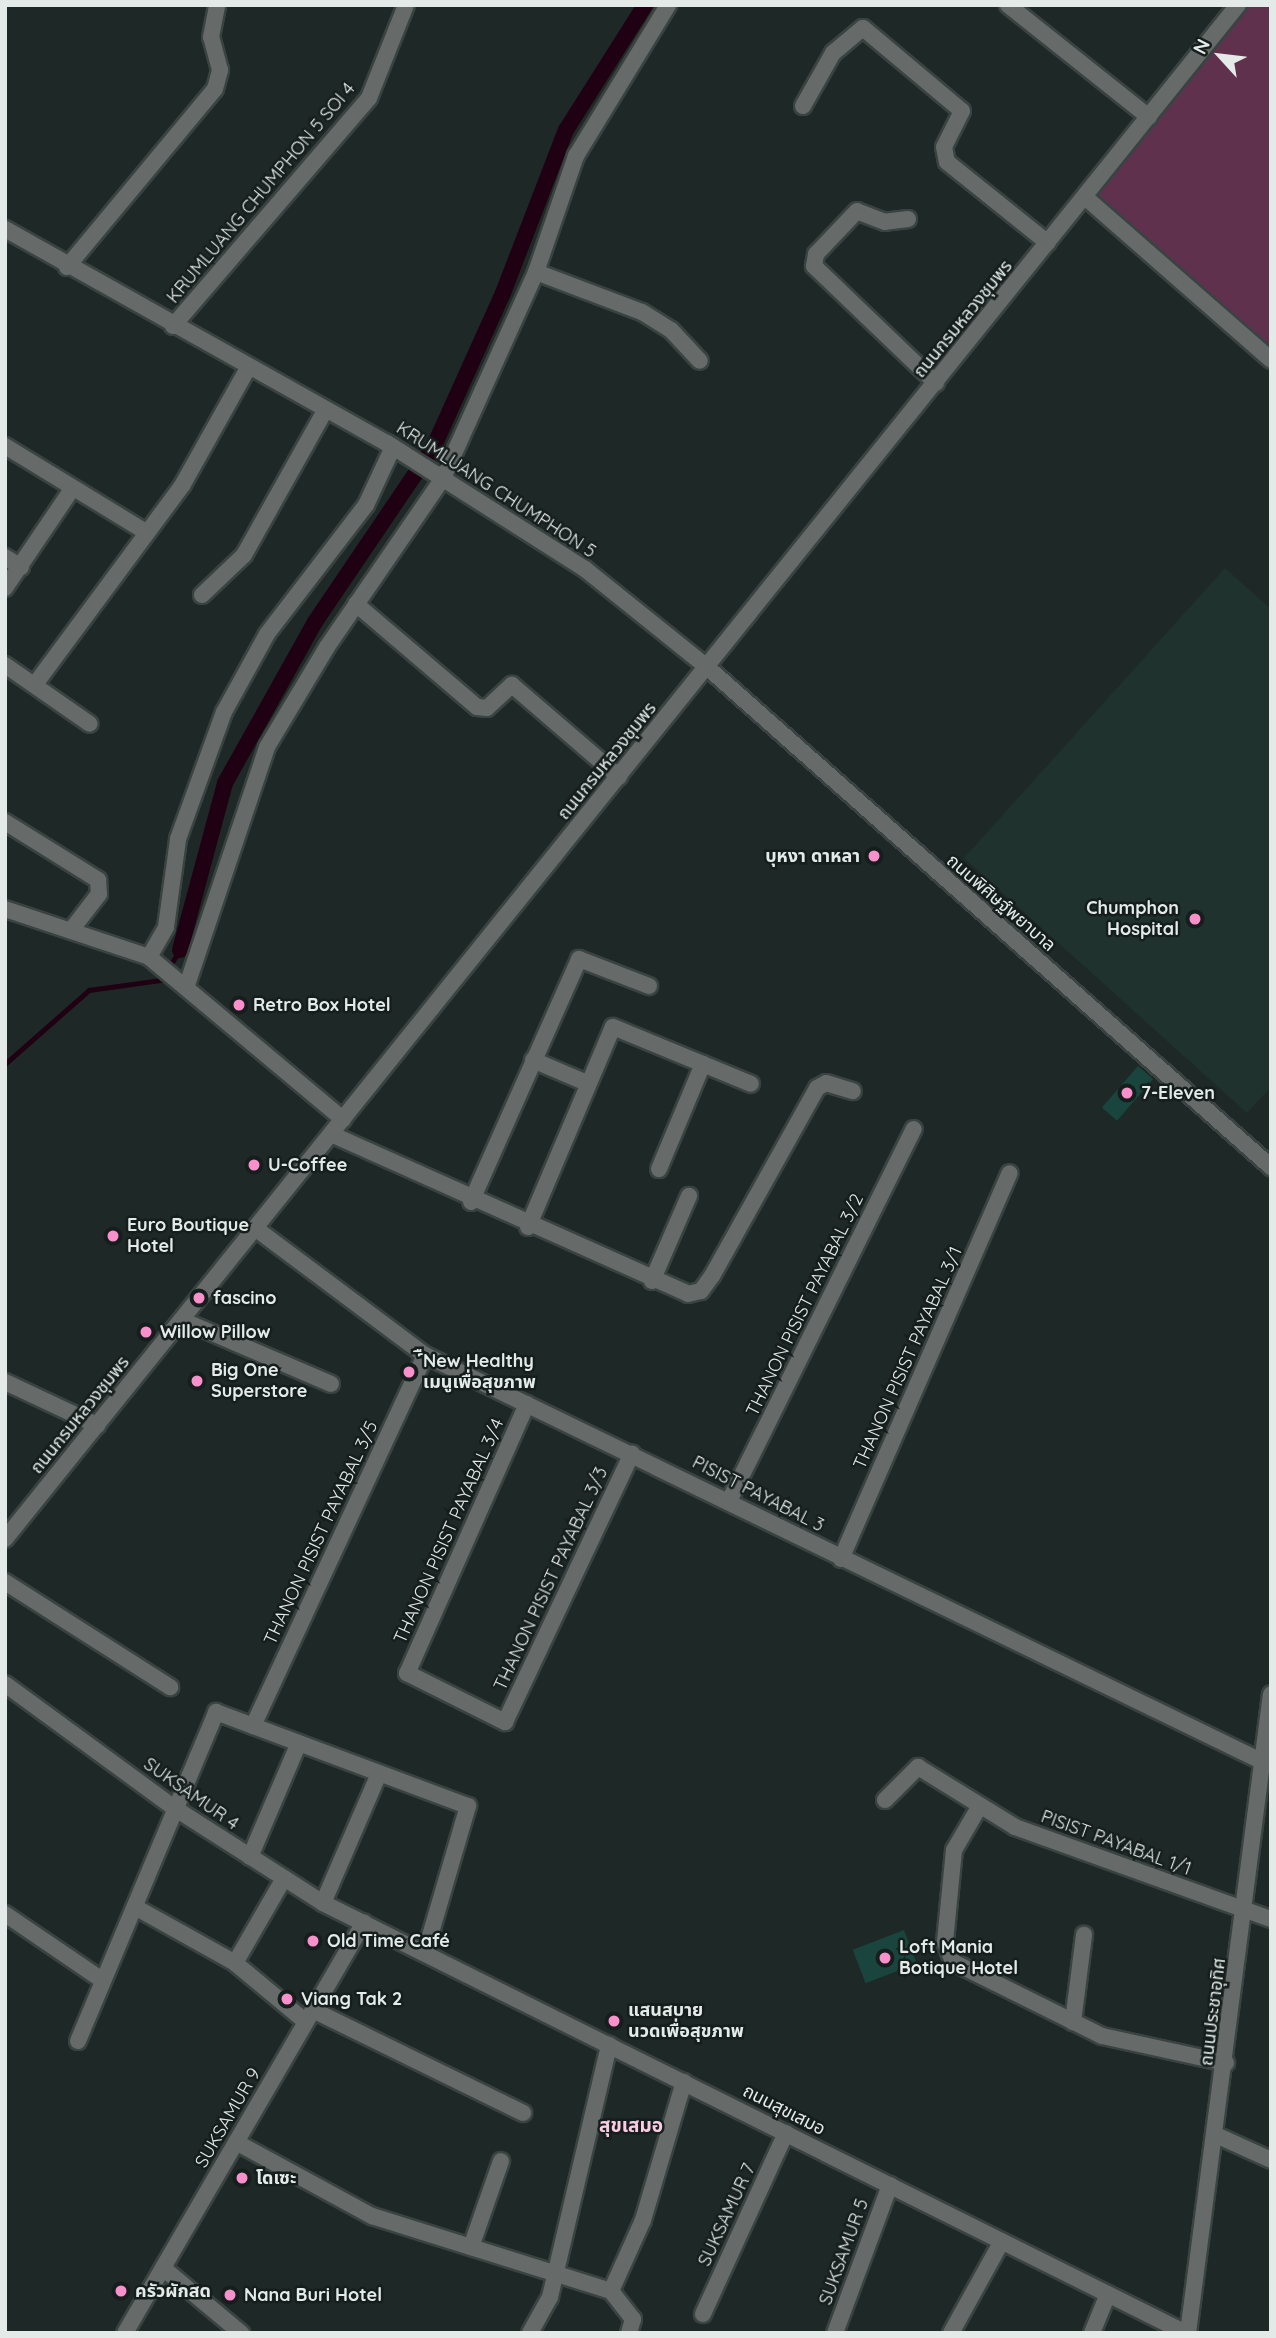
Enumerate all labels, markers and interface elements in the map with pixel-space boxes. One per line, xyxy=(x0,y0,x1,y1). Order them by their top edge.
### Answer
north arrow xyxy=(1185,21,1255,91)
text: N xyxy=(1187,35,1215,58)
street label: KRUMLUANG CHUMPHON 5 SOI 4 xyxy=(162,78,360,308)
street label: ถนนกรมหลวงชุมพร xyxy=(909,256,1017,382)
street label: KRUMLUANG CHUMPHON 5 xyxy=(392,417,600,563)
street label: ถนนกรมหลวงชุมพร xyxy=(553,698,661,824)
place label: บุหงา ดาหลา xyxy=(765,845,860,867)
marker: บุหงา ดาหลา xyxy=(866,848,882,864)
street label: ถนนพิศิษฐ์พยาบาล xyxy=(942,850,1060,956)
place label: Chumphon Hospital xyxy=(1086,898,1179,940)
marker: Chumphon Hospital xyxy=(1185,909,1205,929)
place label: Retro Box Hotel xyxy=(253,994,391,1016)
marker: Retro Box Hotel xyxy=(231,997,247,1013)
place label: 7-Eleven xyxy=(1141,1082,1215,1104)
marker: 7-Eleven xyxy=(1119,1085,1135,1101)
place label: U-Coffee xyxy=(268,1154,347,1176)
marker: U-Coffee xyxy=(246,1157,262,1173)
street label: THANON PISIST PAYABAL 3/2 xyxy=(742,1190,868,1420)
place label: Euro Boutique Hotel xyxy=(127,1215,249,1258)
marker: Euro Boutique Hotel xyxy=(105,1228,121,1244)
street label: THANON PISIST PAYABAL 3/1 xyxy=(849,1243,967,1473)
place label: fascino xyxy=(213,1287,276,1309)
marker: fascino xyxy=(191,1290,207,1306)
place label: Willow Pillow xyxy=(160,1321,271,1343)
marker: Willow Pillow xyxy=(138,1324,154,1340)
place label: ์ืNew Healthy เมนูเพื่อสุขภาพ xyxy=(423,1351,536,1394)
street label: ถนนกรมหลวงชุมพร xyxy=(26,1352,134,1478)
place label: Big One Superstore xyxy=(211,1360,307,1402)
marker: ์ืNew Healthy เมนูเพื่อสุขภาพ xyxy=(401,1364,417,1380)
marker: Big One Superstore xyxy=(189,1373,205,1389)
street label: THANON PISIST PAYABAL 3/4 xyxy=(389,1415,509,1647)
street label: THANON PISIST PAYABAL 3/5 xyxy=(260,1418,382,1648)
street label: PISIST PAYABAL 3 xyxy=(689,1451,827,1537)
street label: THANON PISIST PAYABAL 3/3 xyxy=(490,1464,612,1694)
street label: SUKSAMUR 4 xyxy=(139,1753,243,1835)
street label: PISIST PAYABAL 1/1 xyxy=(1038,1806,1194,1880)
place label: Old Time Café xyxy=(327,1930,450,1952)
marker: Old Time Café xyxy=(305,1933,321,1949)
place label: Loft Mania Botique Hotel xyxy=(899,1937,1018,1980)
marker: Loft Mania Botique Hotel xyxy=(877,1950,893,1966)
street label: ถนนประชาอุทิศ xyxy=(1196,1957,1230,2067)
place label: Viang Tak 2 xyxy=(301,1988,402,2010)
marker: Viang Tak 2 xyxy=(279,1991,295,2007)
place label: แสนสบาย นวดเพื่อสุขภาพ xyxy=(628,2000,744,2042)
marker: แสนสบาย นวดเพื่อสุขภาพ xyxy=(606,2013,622,2029)
street label: SUKSAMUR 9 xyxy=(191,2064,265,2172)
street label: ถนนสุขเสมอ xyxy=(739,2080,829,2140)
district label: สุขเสมอ xyxy=(599,2115,663,2137)
street label: SUKSAMUR 7 xyxy=(694,2160,760,2270)
place label: โดเซะ xyxy=(256,2167,296,2189)
marker: โดเซะ xyxy=(234,2170,250,2186)
street label: SUKSAMUR 5 xyxy=(815,2196,873,2308)
place label: ครัวผักสด xyxy=(135,2280,211,2302)
marker: ครัวผักสด xyxy=(113,2283,129,2299)
place label: Nana Buri Hotel xyxy=(244,2284,382,2306)
marker: Nana Buri Hotel xyxy=(222,2287,238,2303)

